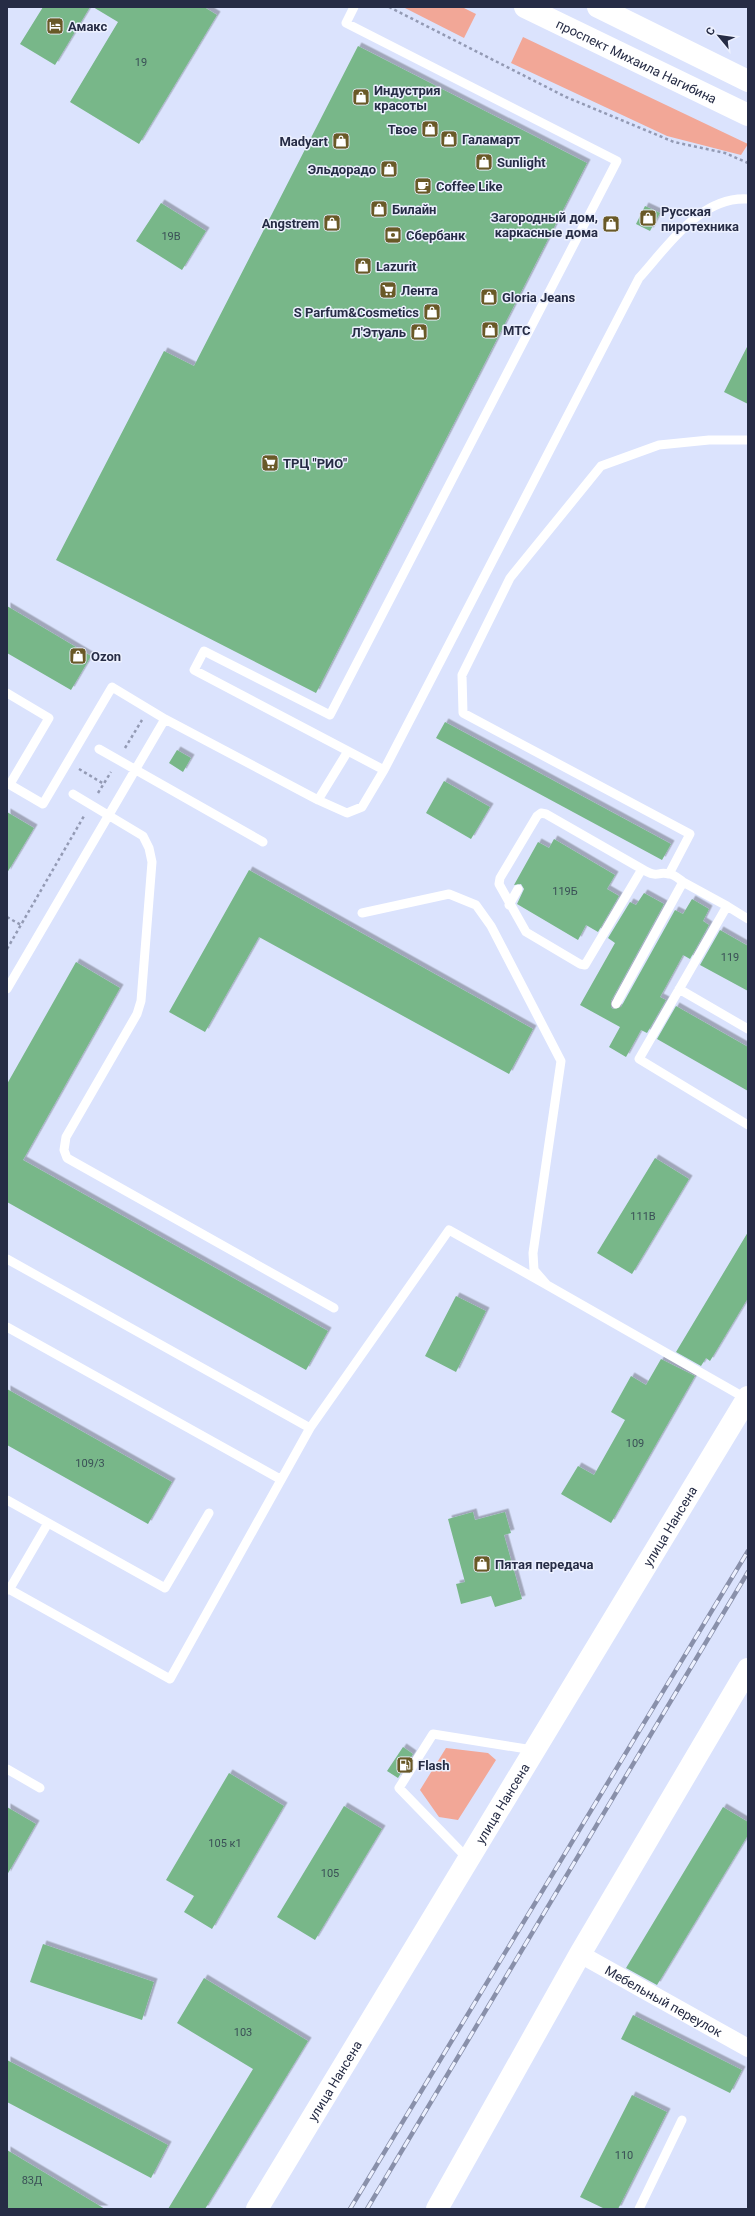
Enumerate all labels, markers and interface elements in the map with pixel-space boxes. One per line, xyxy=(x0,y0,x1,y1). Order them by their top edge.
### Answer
hotel icon: Амакс xyxy=(45,16,65,36)
street label: проспект Михаила Нагибина xyxy=(554,16,719,107)
north arrow xyxy=(699,16,739,56)
place label: Амакс xyxy=(68,19,108,34)
text: С xyxy=(703,25,718,38)
house number: 19 xyxy=(135,56,147,69)
place label: Индустрия красоты xyxy=(374,83,440,113)
shop icon: Индустрия красоты xyxy=(351,87,371,107)
shop icon: Твое xyxy=(420,119,440,139)
place label: Твое xyxy=(388,122,417,137)
shop icon: Галамарт xyxy=(439,129,459,149)
shop icon: Madyart xyxy=(331,131,351,151)
place label: Галамарт xyxy=(462,132,520,147)
place label: Madyart xyxy=(279,134,329,149)
shop icon: Sunlight xyxy=(474,152,494,172)
place label: Sunlight xyxy=(497,155,546,170)
shop icon: Эльдорадо xyxy=(379,159,399,179)
place label: Эльдорадо xyxy=(308,162,376,177)
cafe icon: Coffee Like xyxy=(413,176,433,196)
place label: Coffee Like xyxy=(436,179,503,194)
shop icon: Билайн xyxy=(369,199,389,219)
place label: Билайн xyxy=(392,202,436,217)
place label: Русская пиротехника xyxy=(661,204,739,234)
shop icon: Русская пиротехника xyxy=(638,208,658,228)
place label: Загородный дом, каркасные дома xyxy=(491,210,598,240)
shop icon: Angstrem xyxy=(322,213,342,233)
shop icon: Загородный дом, каркасные дома xyxy=(601,214,621,234)
place label: Angstrem xyxy=(262,216,319,231)
bank icon: Сбербанк xyxy=(383,225,403,245)
place label: Сбербанк xyxy=(406,228,466,243)
house number: 19В xyxy=(161,230,181,243)
shop icon: Lazurit xyxy=(353,256,373,276)
place label: Lazurit xyxy=(376,259,417,274)
supermarket icon: Лента xyxy=(378,280,398,300)
place label: Лента xyxy=(401,283,438,298)
shop icon: Gloria Jeans xyxy=(479,287,499,307)
place label: Gloria Jeans xyxy=(502,290,576,305)
shop icon: S Parfum&Cosmetics xyxy=(422,302,442,322)
place label: S Parfum&Cosmetics xyxy=(294,305,419,320)
shop icon: МТС xyxy=(480,320,500,340)
shop icon: Л'Этуаль xyxy=(409,322,429,342)
place label: МТС xyxy=(503,323,531,338)
place label: Л'Этуаль xyxy=(352,325,406,340)
supermarket icon: ТРЦ "РИО" xyxy=(260,453,280,473)
place label: ТРЦ "РИО" xyxy=(283,456,347,471)
shop icon: Ozon xyxy=(68,646,88,666)
place label: Ozon xyxy=(91,649,121,664)
house number: 119Б xyxy=(552,885,578,898)
house number: 119 xyxy=(721,951,739,964)
house number: 111В xyxy=(630,1210,656,1223)
house number: 109 xyxy=(626,1437,644,1450)
house number: 109/3 xyxy=(75,1457,105,1470)
street label: улица Нансена xyxy=(640,1484,700,1569)
shop icon: Пятая передача xyxy=(472,1554,492,1574)
place label: Пятая передача xyxy=(495,1557,594,1572)
fuel station icon: Flash xyxy=(395,1755,415,1775)
place label: Flash xyxy=(418,1758,450,1773)
street label: улица Нансена xyxy=(473,1761,533,1847)
house number: 105 к1 xyxy=(208,1837,242,1850)
house number: 105 xyxy=(321,1867,339,1880)
street label: Мебельный переулок xyxy=(602,1963,725,2040)
house number: 103 xyxy=(234,2026,252,2039)
street label: улица Нансена xyxy=(305,2038,365,2124)
house number: 110 xyxy=(615,2149,633,2162)
house number: 83Д xyxy=(22,2174,42,2187)

